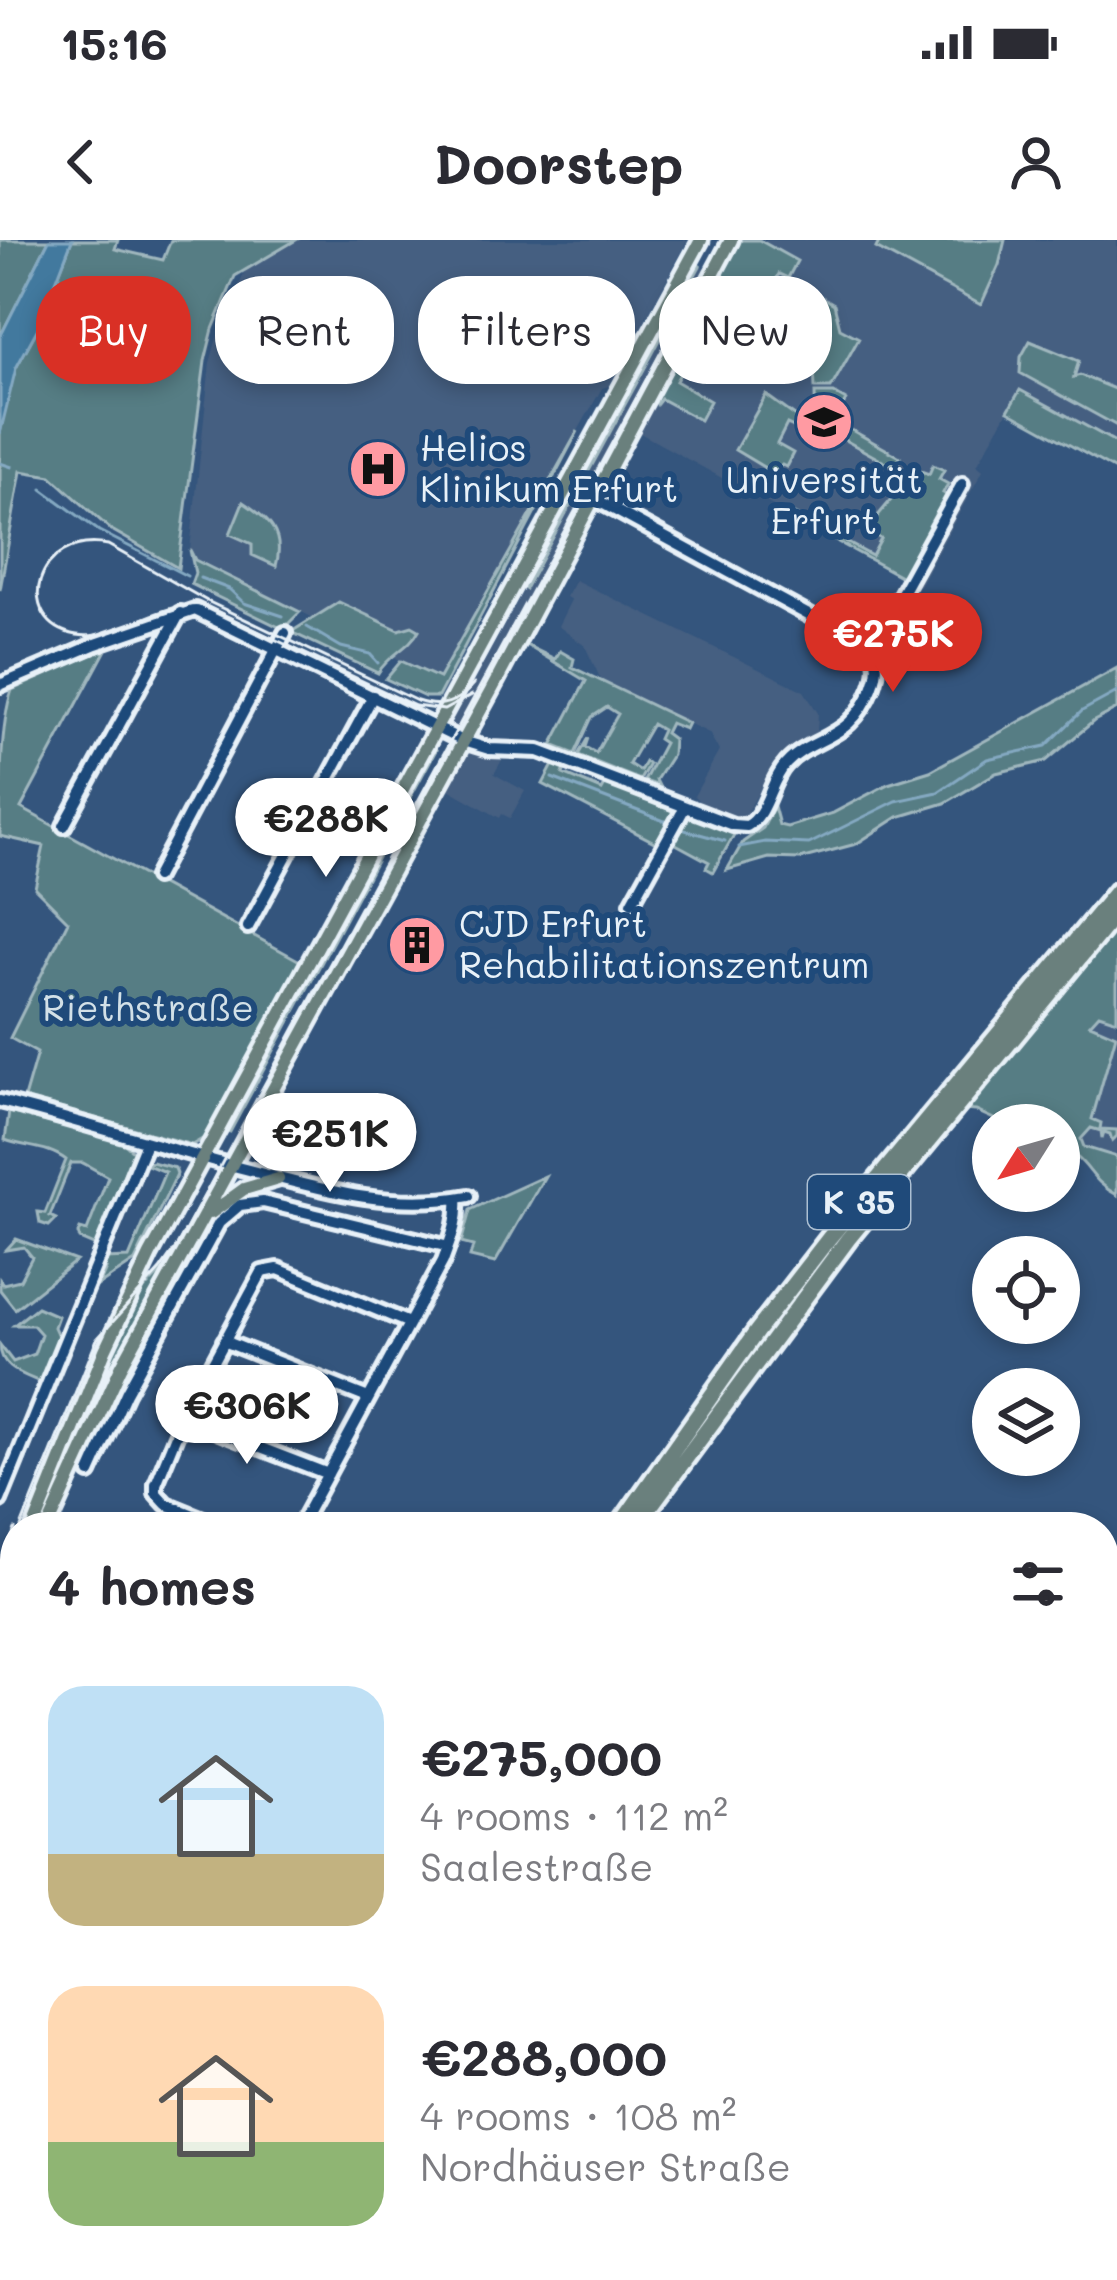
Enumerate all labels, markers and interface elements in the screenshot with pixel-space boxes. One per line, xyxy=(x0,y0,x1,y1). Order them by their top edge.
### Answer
text: 15:16 xyxy=(60,13,168,71)
text: Doorstep xyxy=(434,127,683,198)
icon: back xyxy=(48,129,114,195)
icon: person xyxy=(1003,129,1069,195)
chip: Buy xyxy=(36,276,191,384)
chip: Rent xyxy=(215,276,394,384)
chip: Filters xyxy=(418,276,635,384)
chip: New xyxy=(659,276,832,384)
school or university icon: Universität Erfurt xyxy=(793,391,855,453)
place label: Helios Klinikum Erfurt xyxy=(420,423,678,511)
hospital icon: Helios Klinikum Erfurt xyxy=(347,438,409,500)
place label: Universität Erfurt xyxy=(726,455,923,543)
pin: €275K xyxy=(809,593,977,695)
text: €275K xyxy=(831,606,955,657)
pin: €288K xyxy=(242,778,410,880)
text: €288K xyxy=(262,791,390,842)
place label: CJD Erfurt Rehabilitationszentrum xyxy=(459,899,870,987)
building icon: CJD Erfurt Rehabilitationszentrum xyxy=(386,914,448,976)
park label: Riethstraße xyxy=(42,983,254,1030)
pin: €251K xyxy=(246,1093,414,1195)
north arrow xyxy=(972,1104,1080,1212)
map controls xyxy=(972,1104,1080,1476)
text: €251K xyxy=(270,1106,390,1157)
road number: K 35 xyxy=(808,1175,910,1229)
button: locate xyxy=(972,1236,1080,1344)
pin: €306K xyxy=(163,1365,331,1467)
button: layers xyxy=(972,1368,1080,1476)
text: €306K xyxy=(182,1378,312,1429)
text: 4 homes xyxy=(48,1551,256,1618)
icon: filters xyxy=(1005,1551,1071,1617)
text: €275,000 xyxy=(420,1722,662,1789)
icon: home xyxy=(144,1734,288,1878)
text: 4 rooms · 112 m² xyxy=(420,1789,728,1840)
text: Saalestraße xyxy=(420,1840,653,1891)
text: €288,000 xyxy=(420,2022,667,2089)
icon: home xyxy=(144,2034,288,2178)
text: 4 rooms · 108 m² xyxy=(420,2089,737,2140)
text: Nordhäuser Straße xyxy=(420,2140,791,2191)

